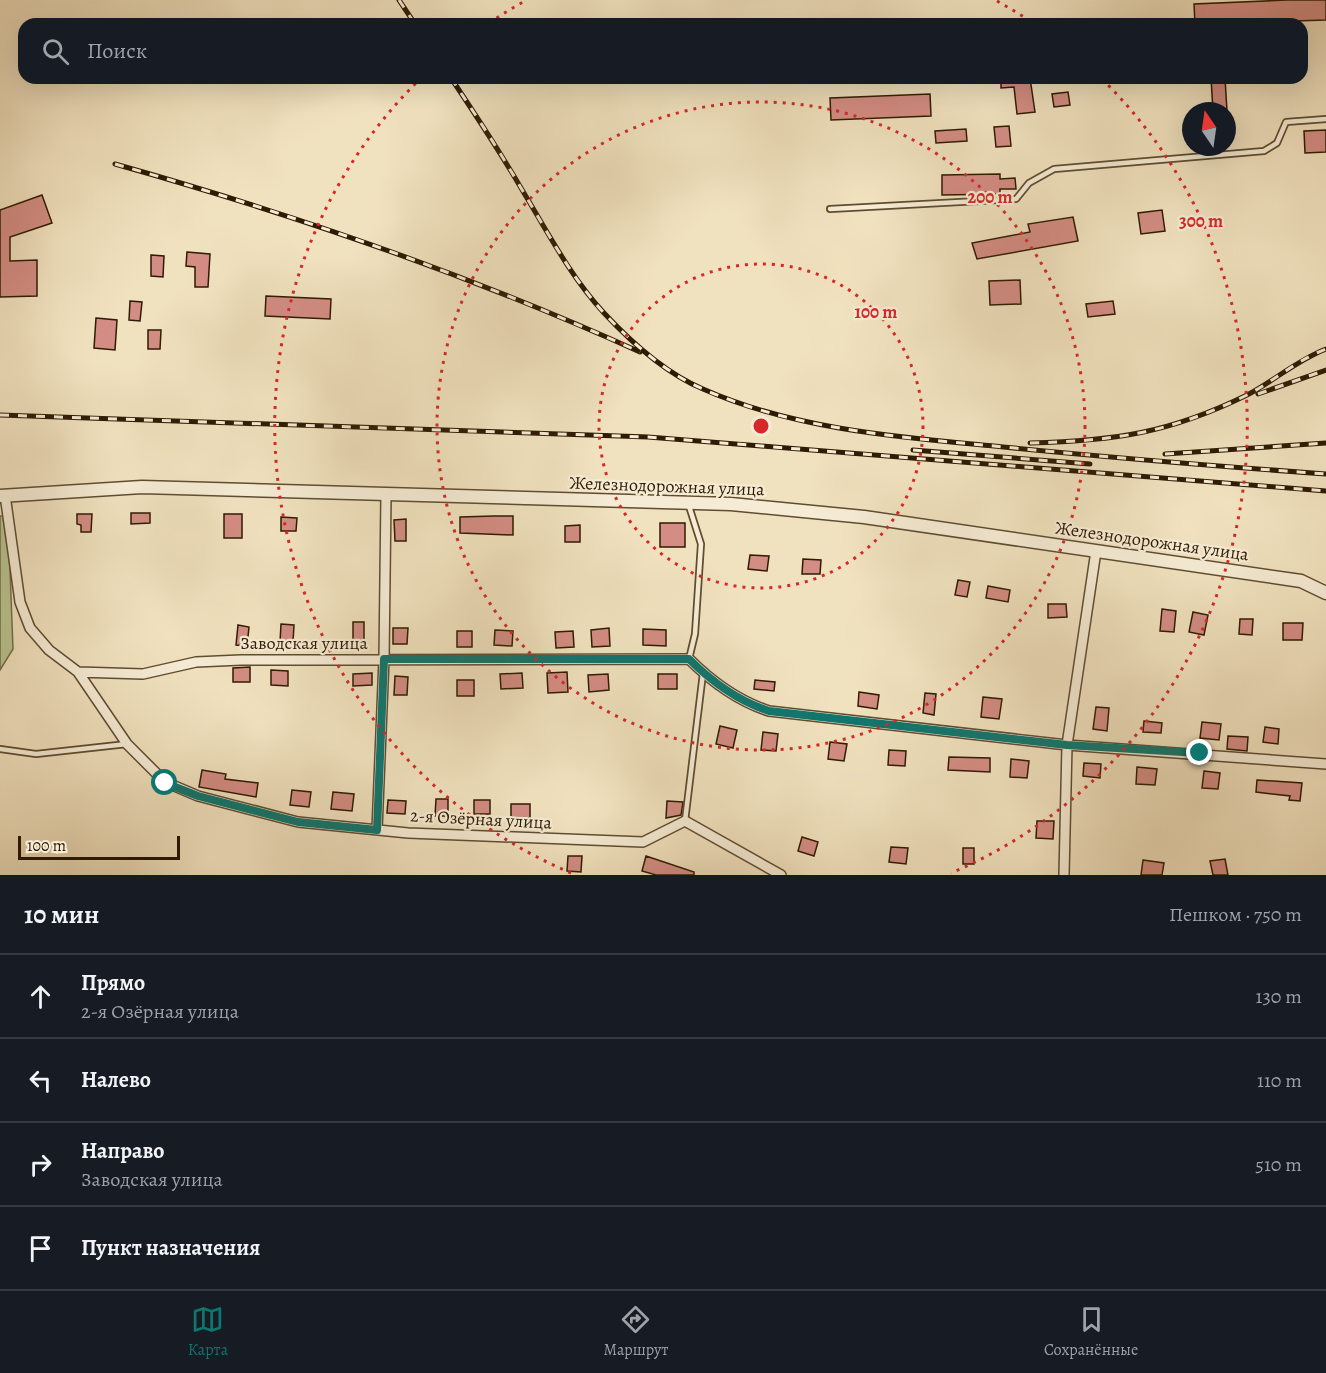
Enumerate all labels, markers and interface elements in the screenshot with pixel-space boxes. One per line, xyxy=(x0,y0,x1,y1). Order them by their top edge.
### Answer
search box xyxy=(18,18,1308,84)
icon: search xyxy=(39,35,72,68)
text: Поиск xyxy=(87,36,147,66)
north arrow xyxy=(1182,102,1236,156)
text: 200 m xyxy=(967,185,1013,209)
text: 300 m xyxy=(1179,209,1223,233)
text: 100 m xyxy=(855,300,897,324)
centre of rings xyxy=(751,416,771,436)
street label: Железнодорожная улица xyxy=(569,471,766,501)
street label: Железнодорожная улица xyxy=(1054,516,1251,567)
street label: Заводская улица xyxy=(240,631,368,655)
route end xyxy=(1186,739,1212,765)
route start xyxy=(151,769,177,795)
street label: 2-я Озёрная улица xyxy=(409,803,553,835)
scale bar xyxy=(18,833,180,860)
text: 100 m xyxy=(27,835,66,857)
text: 10 мин xyxy=(24,897,99,932)
text: Пешком · 750 m xyxy=(1169,901,1302,928)
text: Прямо xyxy=(81,968,145,998)
icon: ahead xyxy=(24,980,57,1013)
text: 130 m xyxy=(1256,983,1302,1010)
text: 2-я Озёрная улица xyxy=(81,998,239,1025)
icon: left xyxy=(24,1064,57,1097)
text: Налево xyxy=(81,1065,151,1095)
text: 110 m xyxy=(1257,1067,1302,1094)
text: Направо xyxy=(81,1136,164,1166)
icon: right xyxy=(24,1148,57,1181)
text: 510 m xyxy=(1255,1151,1302,1178)
text: Заводская улица xyxy=(81,1166,223,1193)
icon: arrive xyxy=(24,1232,57,1265)
text: Пункт назначения xyxy=(81,1233,260,1263)
tab: Карта xyxy=(188,1303,228,1361)
tab: Маршрут xyxy=(604,1303,668,1361)
tab: Сохранённые xyxy=(1044,1303,1138,1361)

